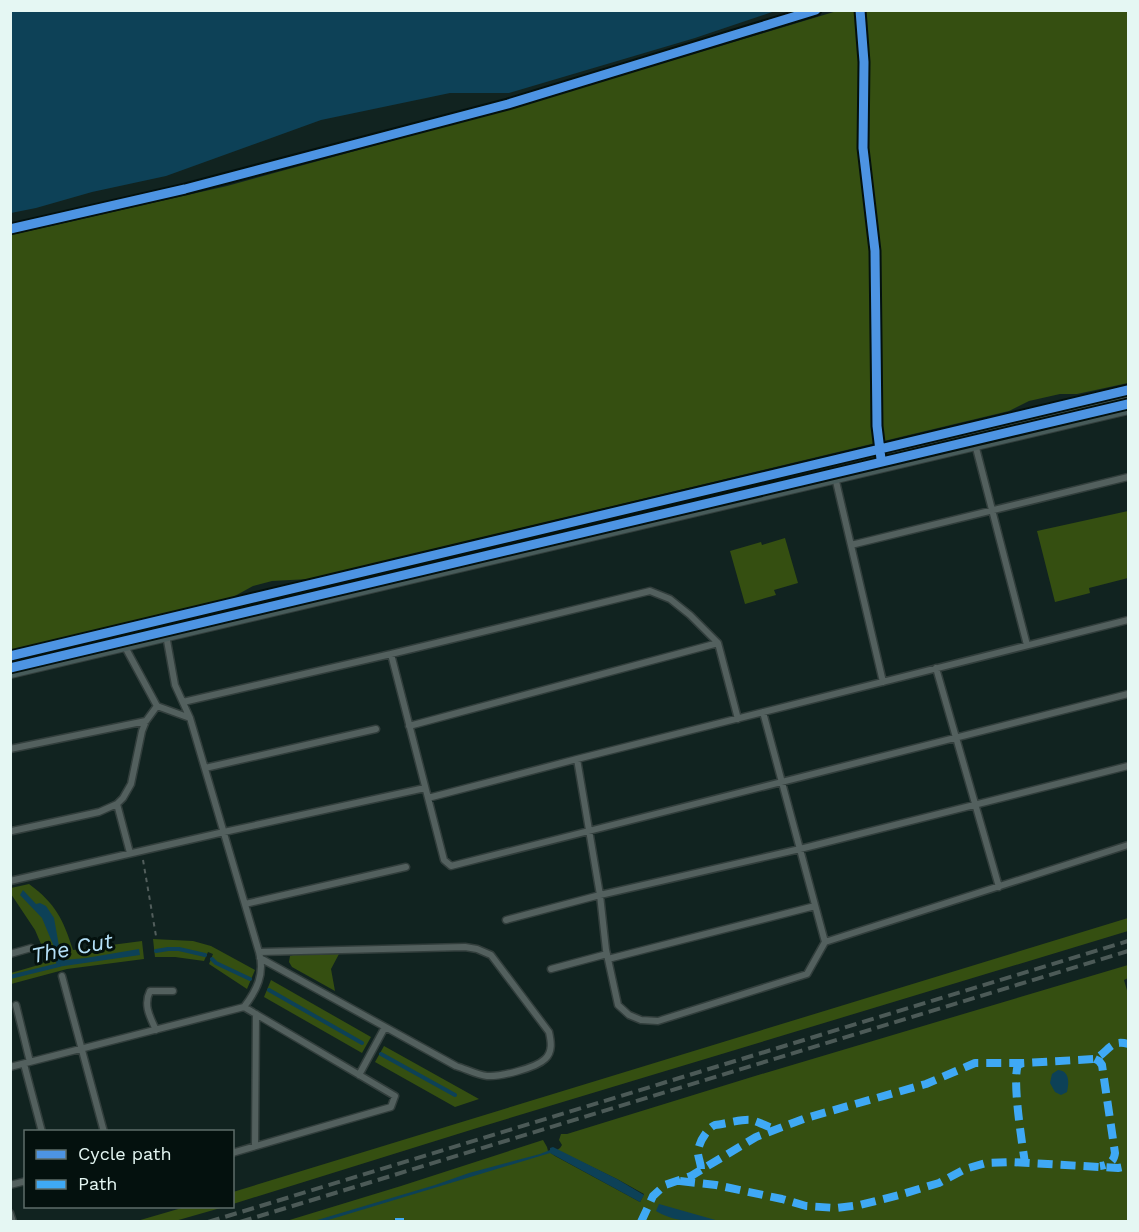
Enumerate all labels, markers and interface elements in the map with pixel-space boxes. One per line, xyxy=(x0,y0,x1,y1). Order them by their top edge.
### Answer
water label: The Cut xyxy=(29,928,116,968)
legend xyxy=(24,1130,234,1208)
text: Cycle path xyxy=(78,1143,172,1164)
text: Path xyxy=(78,1173,118,1194)

